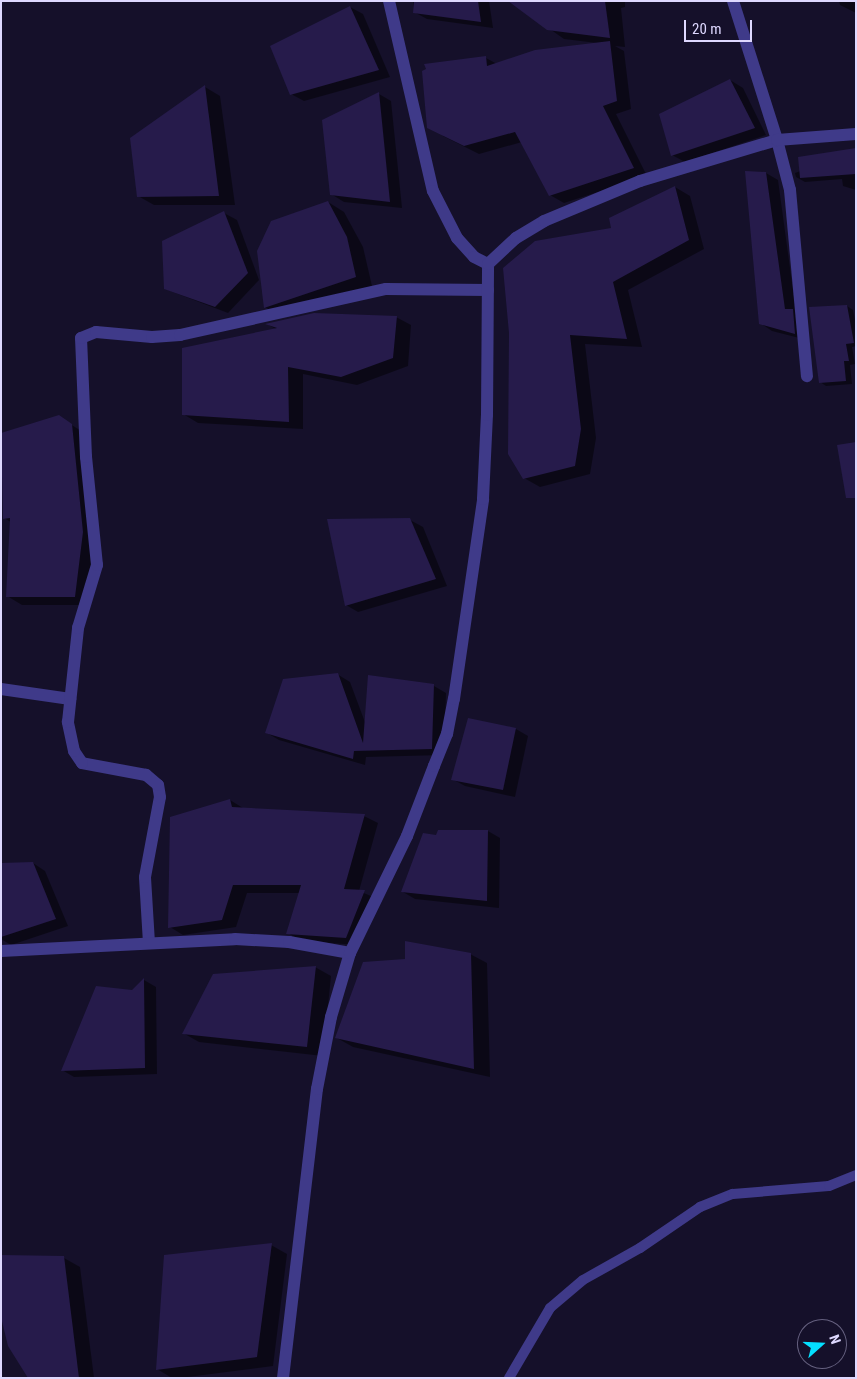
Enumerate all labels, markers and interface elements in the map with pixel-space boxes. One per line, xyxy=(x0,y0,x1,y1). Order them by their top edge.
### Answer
scale bar xyxy=(687,10,754,42)
text: 20 m xyxy=(692,20,722,38)
north arrow xyxy=(797,1319,847,1369)
text: N xyxy=(826,1332,844,1346)

